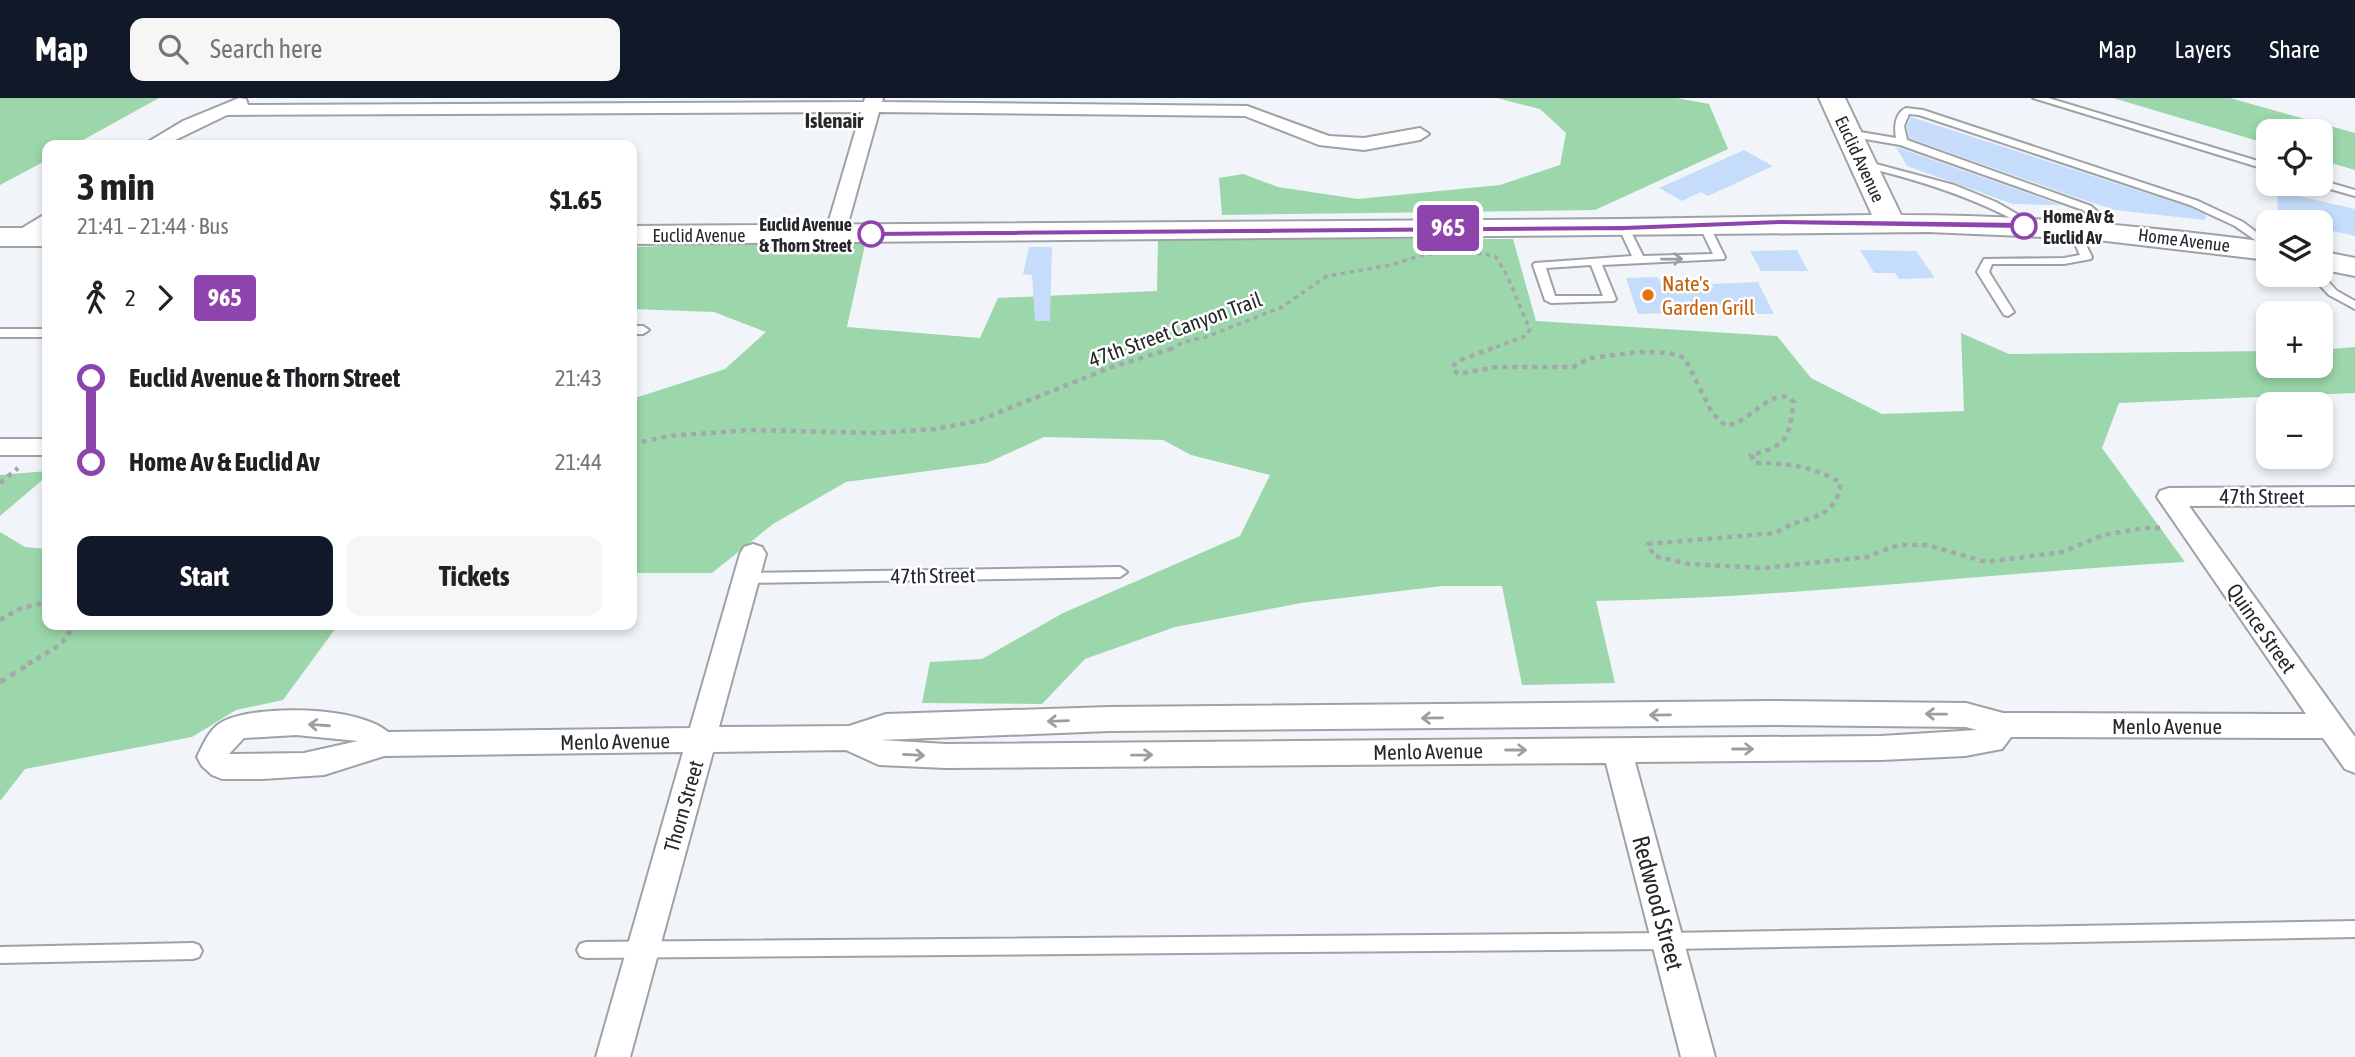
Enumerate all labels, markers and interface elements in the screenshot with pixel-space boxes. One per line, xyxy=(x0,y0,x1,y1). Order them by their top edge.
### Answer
search box xyxy=(130,18,620,81)
text: Map xyxy=(35,30,88,68)
icon: search xyxy=(154,30,192,68)
text: Search here xyxy=(210,34,322,64)
text: Map xyxy=(2098,36,2137,63)
text: Layers xyxy=(2175,36,2231,63)
text: Share xyxy=(2269,36,2320,63)
district label: Islenair xyxy=(805,108,864,132)
street label: Euclid Avenue xyxy=(1831,113,1889,205)
map controls xyxy=(2256,119,2333,469)
button: locate xyxy=(2256,119,2333,196)
text: 3 min xyxy=(77,165,155,208)
text: $1.65 xyxy=(550,185,602,215)
line badge: 965 xyxy=(1408,205,1488,251)
place label: Home Av & Euclid Av xyxy=(2043,206,2114,248)
button: layers xyxy=(2256,210,2333,287)
text: 21:41 – 21:44 · Bus xyxy=(77,213,229,239)
marker: Home Av & Euclid Av xyxy=(2011,213,2037,239)
place label: Euclid Avenue & Thorn Street xyxy=(759,214,853,256)
text: 965 xyxy=(1431,214,1465,241)
marker: Euclid Avenue & Thorn Street xyxy=(858,221,884,247)
street label: Home Avenue xyxy=(2137,224,2231,256)
street label: Euclid Avenue xyxy=(653,225,745,246)
one-way arrow xyxy=(1661,252,1684,265)
place label: Nate's Garden Grill xyxy=(1662,271,1755,319)
icon: walk xyxy=(77,279,115,317)
icon: forward xyxy=(146,279,184,317)
text: 965 xyxy=(208,284,242,311)
text: 2 xyxy=(125,285,136,311)
street label: 47th Street Canyon Trail xyxy=(1085,286,1265,371)
marker: Nate's Garden Grill xyxy=(1640,287,1656,303)
button: + xyxy=(2256,301,2333,378)
text: Euclid Avenue & Thorn Street xyxy=(129,363,400,393)
text: 21:43 xyxy=(555,365,602,391)
button: − xyxy=(2256,392,2333,469)
text: Home Av & Euclid Av xyxy=(129,447,320,477)
text: 21:44 xyxy=(555,449,602,475)
street label: 47th Street xyxy=(2220,484,2304,508)
button: Start xyxy=(77,536,333,616)
button: Tickets xyxy=(347,536,602,616)
street label: 47th Street xyxy=(890,562,976,588)
street label: Quince Street xyxy=(2222,579,2302,677)
one-way arrow xyxy=(1649,708,1672,721)
one-way arrow xyxy=(1925,708,1948,721)
one-way arrow xyxy=(1421,711,1444,725)
one-way arrow xyxy=(1047,714,1070,727)
street label: Menlo Avenue xyxy=(2112,714,2222,738)
one-way arrow xyxy=(308,718,331,731)
street label: Menlo Avenue xyxy=(560,728,670,754)
street label: Menlo Avenue xyxy=(1373,738,1483,764)
one-way arrow xyxy=(1732,742,1755,756)
one-way arrow xyxy=(1504,743,1527,757)
one-way arrow xyxy=(902,748,925,761)
one-way arrow xyxy=(1130,748,1153,761)
street label: Thorn Street xyxy=(658,757,708,855)
street label: Redwood Street xyxy=(1627,833,1689,973)

